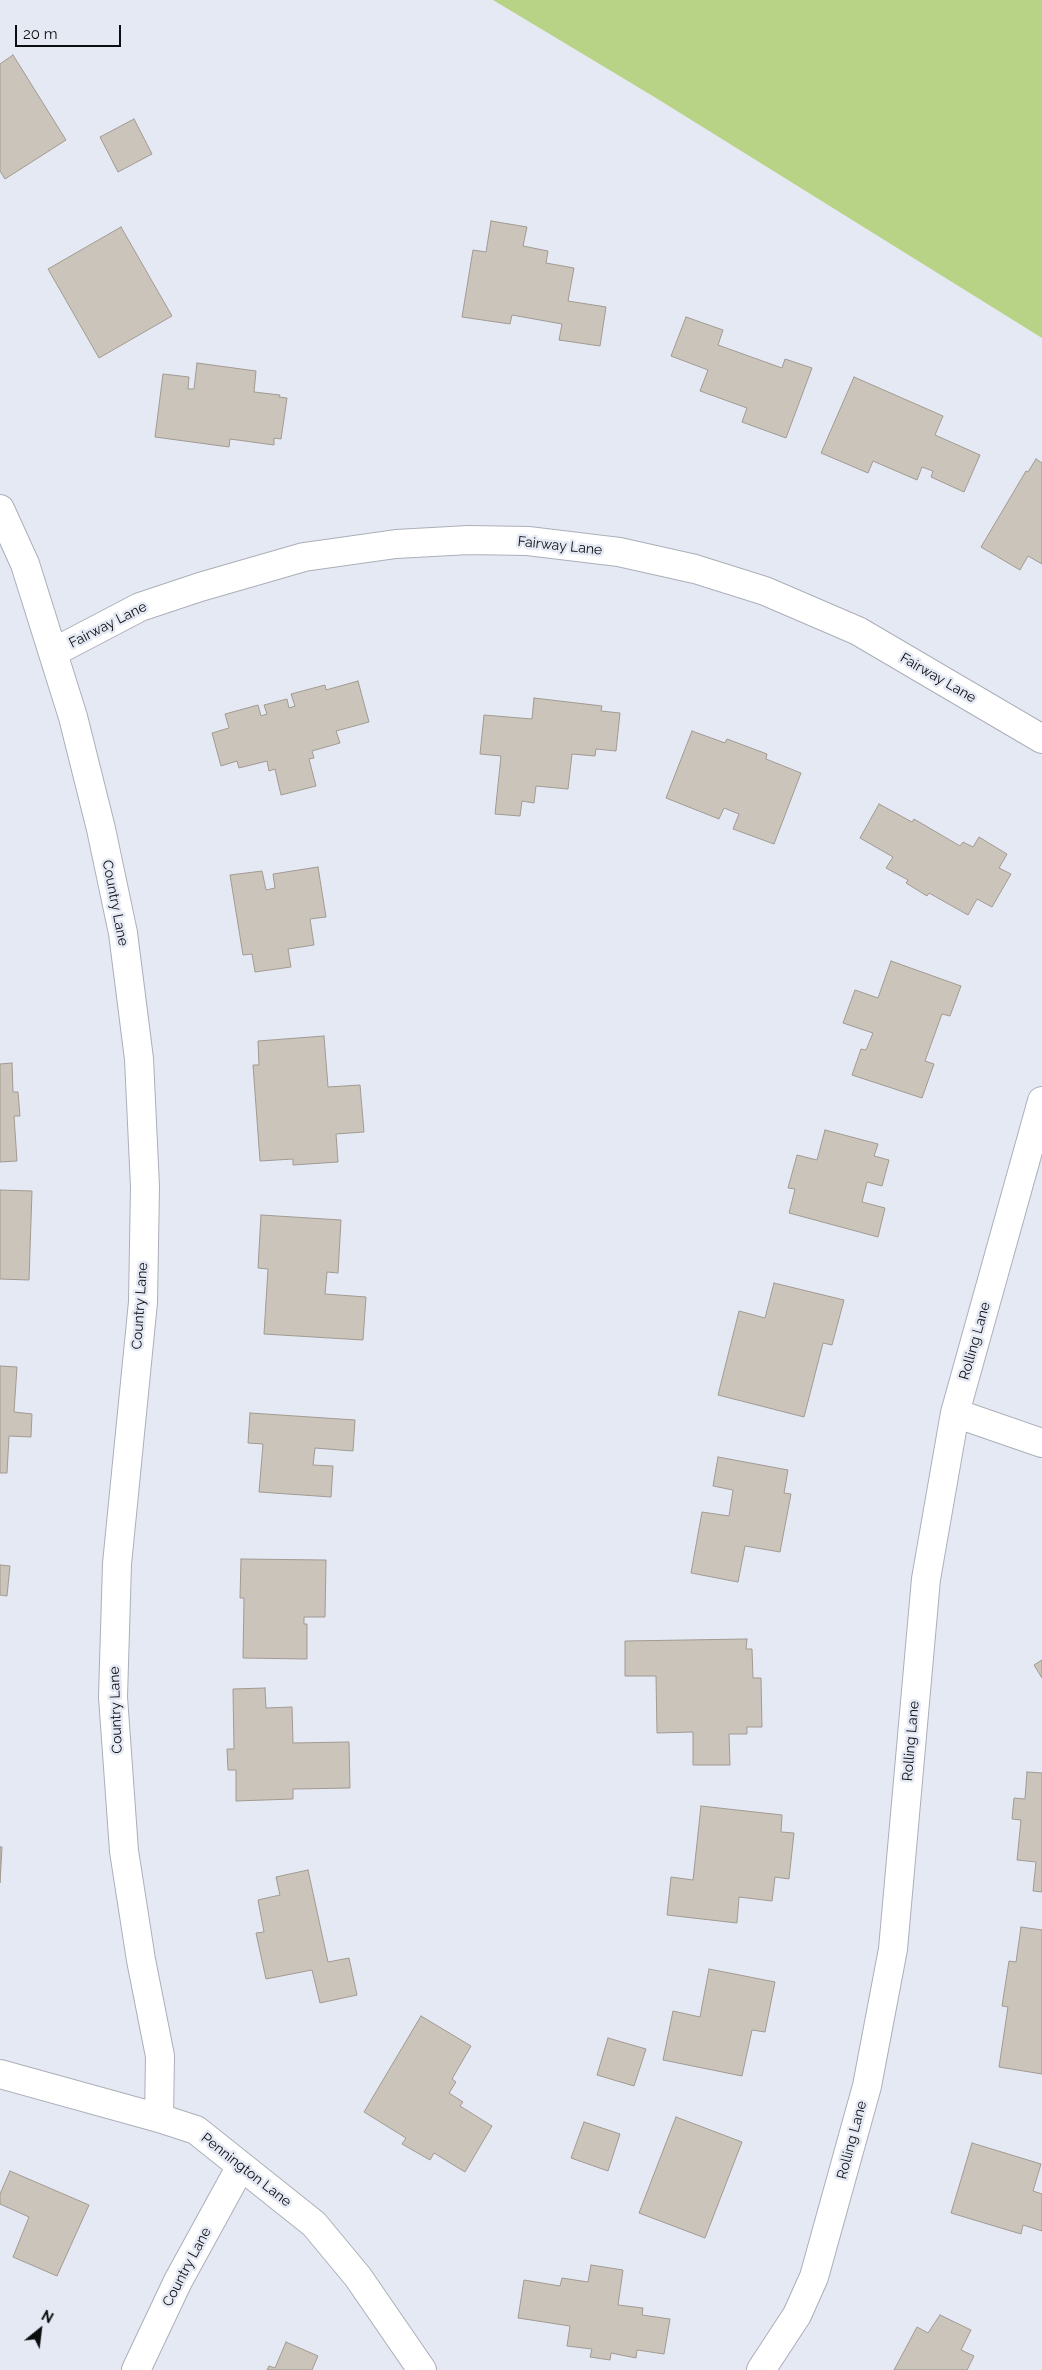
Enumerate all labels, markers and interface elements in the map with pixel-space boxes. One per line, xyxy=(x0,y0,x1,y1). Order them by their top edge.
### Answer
scale bar xyxy=(18,15,124,47)
text: 20 m xyxy=(23,25,58,43)
street label: Fairway Lane xyxy=(517,533,603,559)
street label: Fairway Lane xyxy=(66,598,150,652)
street label: Fairway Lane xyxy=(897,650,979,706)
street label: Country Lane xyxy=(98,859,132,947)
street label: Country Lane xyxy=(129,1262,151,1350)
street label: Rolling Lane xyxy=(956,1300,994,1382)
street label: Country Lane xyxy=(106,1666,126,1754)
street label: Rolling Lane xyxy=(899,1700,923,1782)
street label: Rolling Lane xyxy=(833,2099,871,2181)
street label: Pennington Lane xyxy=(198,2130,294,2210)
street label: Country Lane xyxy=(159,2225,215,2309)
north arrow xyxy=(15,2305,65,2355)
text: N xyxy=(39,2307,56,2326)

